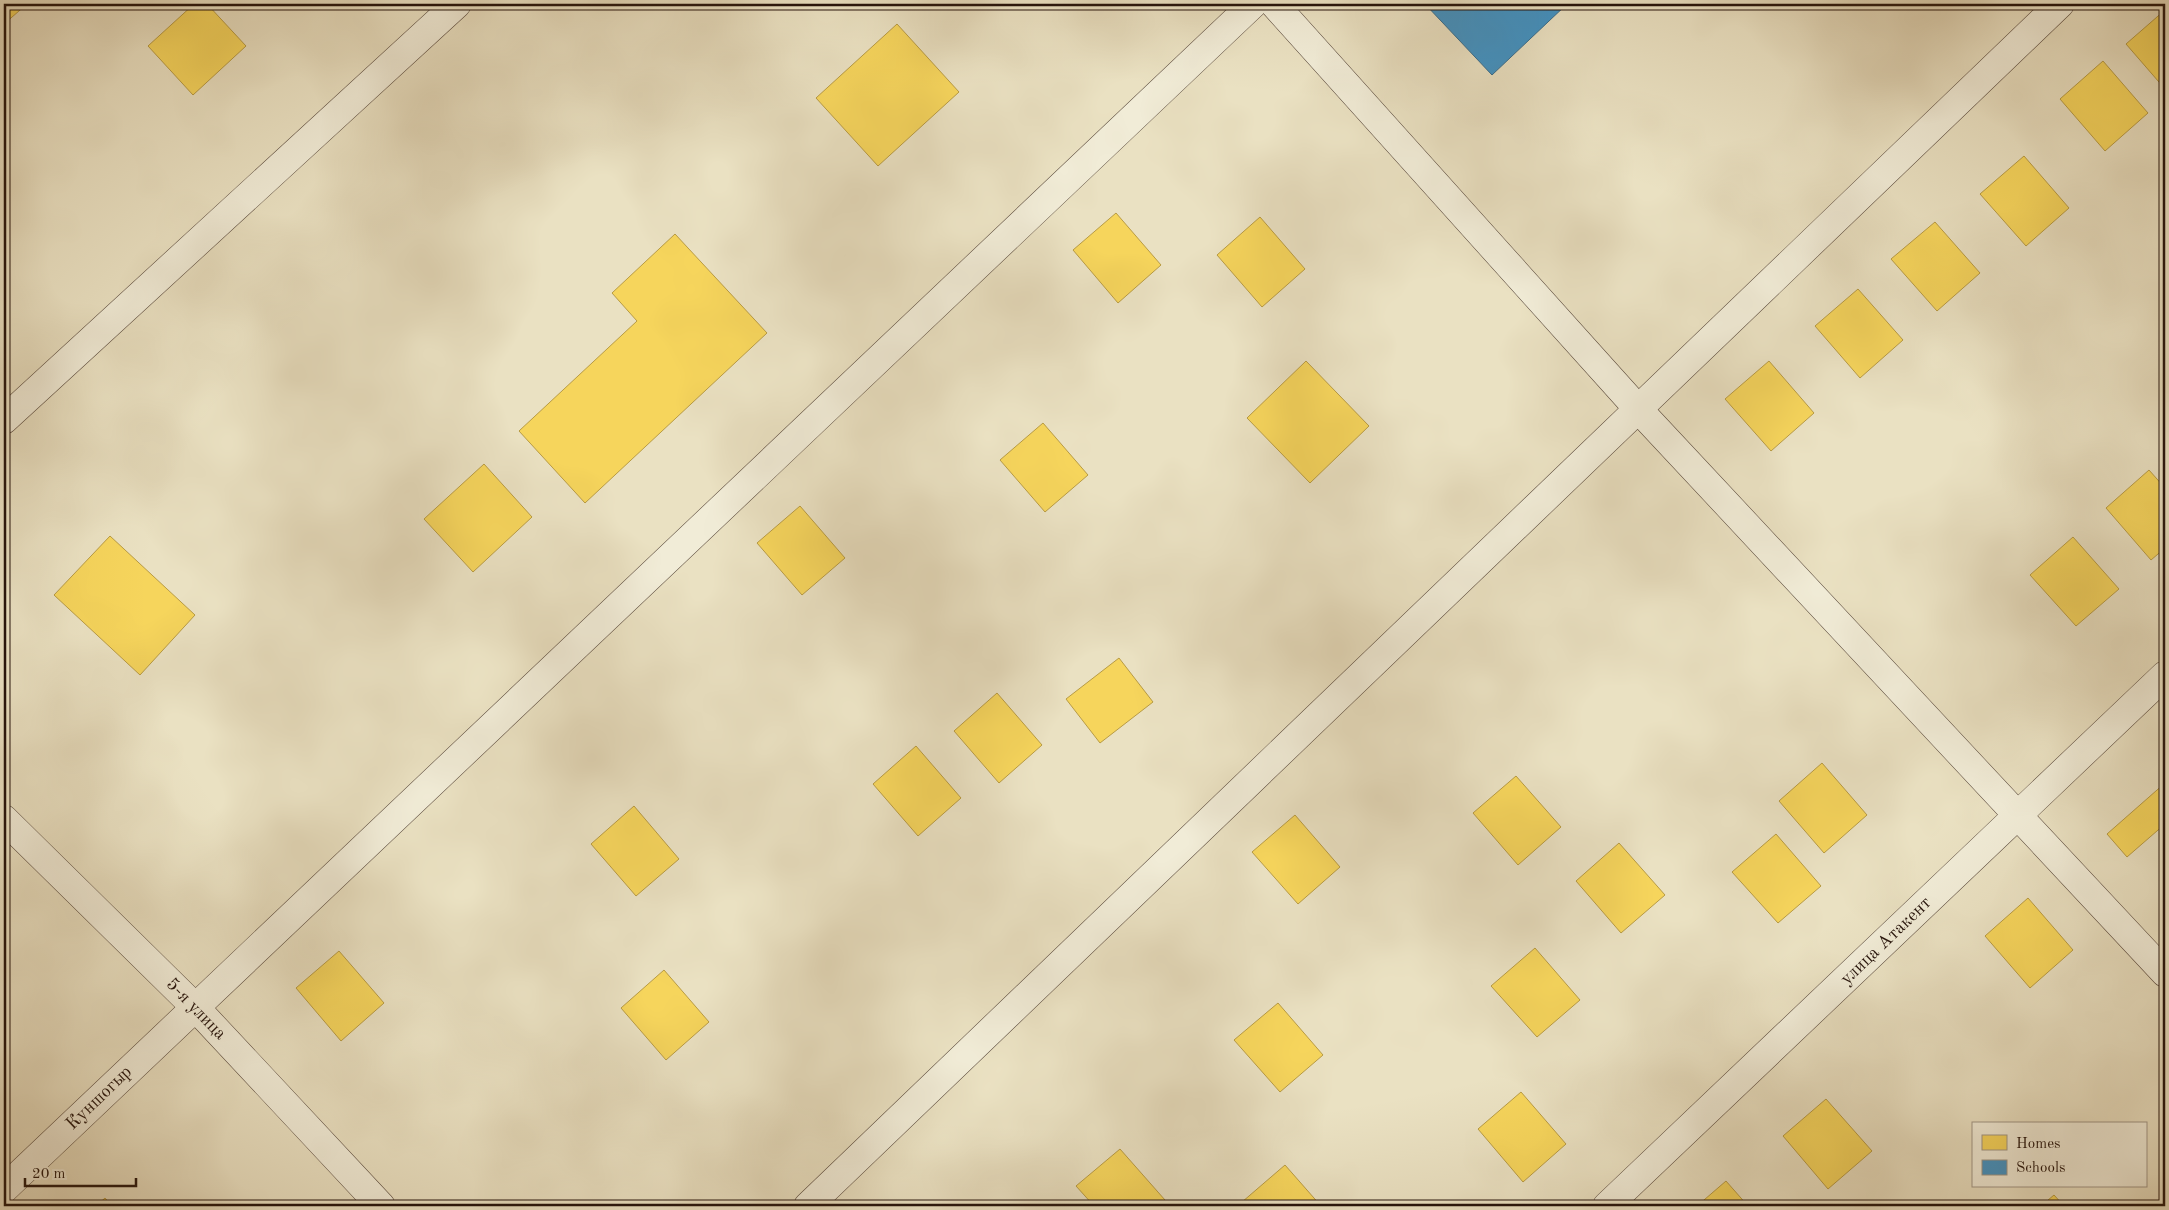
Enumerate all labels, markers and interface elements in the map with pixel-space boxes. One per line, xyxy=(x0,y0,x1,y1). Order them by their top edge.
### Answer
street label: улица Атакент xyxy=(1837,894,1935,988)
street label: 5-я улица xyxy=(163,975,229,1043)
street label: Куншогыр xyxy=(63,1063,135,1133)
legend xyxy=(1972,1122,2146,1188)
text: Homes xyxy=(2016,1137,2061,1152)
scale bar xyxy=(25,1155,136,1187)
text: Schools xyxy=(2016,1161,2065,1176)
text: 20 m xyxy=(32,1167,66,1182)

